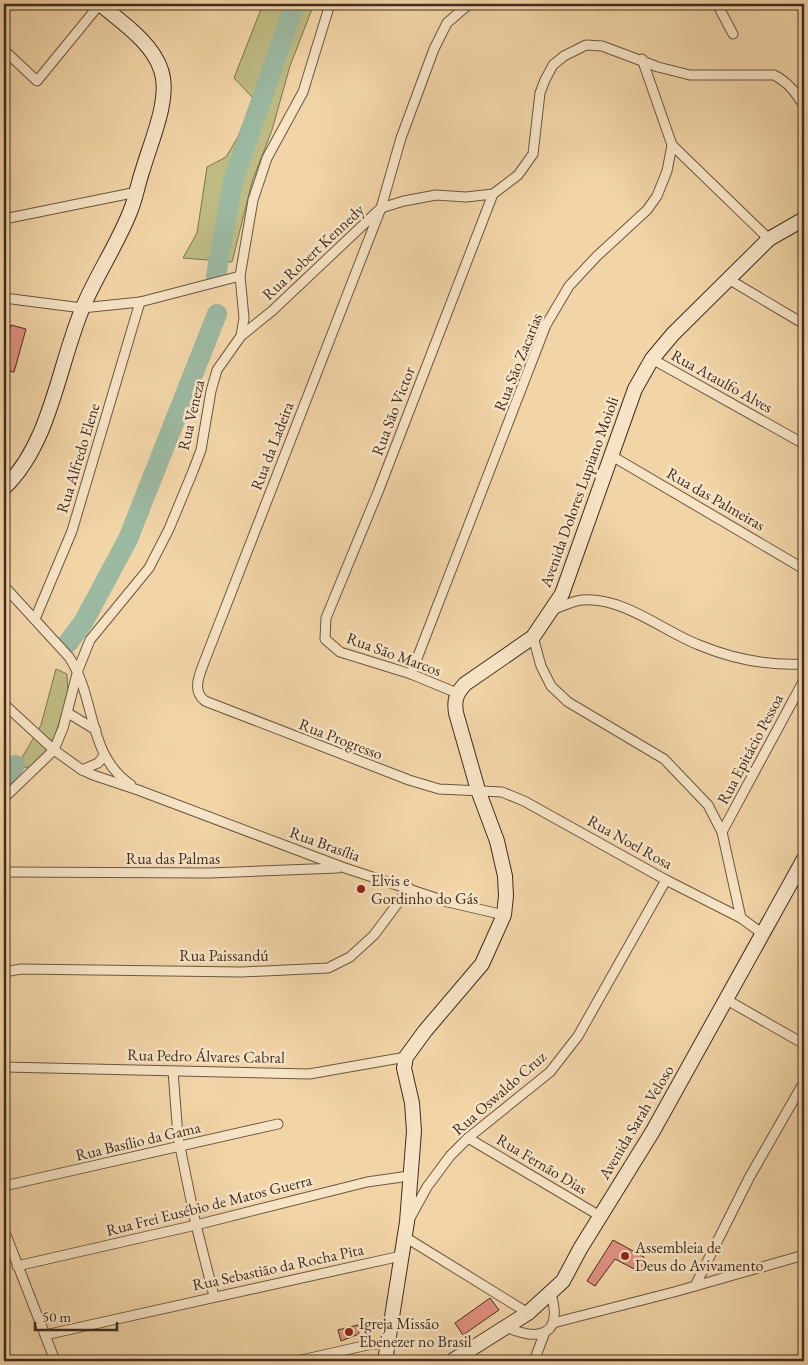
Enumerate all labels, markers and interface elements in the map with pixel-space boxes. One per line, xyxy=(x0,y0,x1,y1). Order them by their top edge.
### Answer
street label: Rua Robert Kennedy xyxy=(258,199,369,305)
street label: Rua São Zacarias xyxy=(489,310,547,414)
street label: Rua Ataulfo Alves xyxy=(668,344,776,418)
street label: Rua São Victor xyxy=(366,363,420,458)
street label: Rua Veneza xyxy=(173,377,209,452)
street label: Avenida Dolores Lupiano Moioli xyxy=(534,394,623,591)
street label: Rua da Ladeira xyxy=(246,398,299,493)
street label: Rua Alfredo Elene xyxy=(51,400,105,516)
street label: Rua das Palmeiras xyxy=(663,462,769,536)
street label: Rua São Marcos xyxy=(344,627,444,681)
street label: Rua Epitácio Pessoa xyxy=(712,690,788,808)
street label: Rua Progresso xyxy=(296,713,386,765)
street label: Rua Noel Rosa xyxy=(584,810,677,874)
street label: Rua Brasília xyxy=(287,822,364,867)
street label: Rua das Palmas xyxy=(126,848,220,869)
place label: Elvis e Gordinho do Gás xyxy=(371,870,478,909)
marker: Elvis e Gordinho do Gás xyxy=(355,883,367,895)
street label: Rua Paissandú xyxy=(179,945,269,966)
street label: Rua Pedro Álvares Cabral xyxy=(127,1044,285,1068)
street label: Rua Oswaldo Cruz xyxy=(448,1046,550,1140)
street label: Avenida Sarah Veloso xyxy=(593,1061,679,1184)
street label: Rua Basílio da Gama xyxy=(73,1116,203,1166)
street label: Rua Fernão Dias xyxy=(493,1129,591,1199)
street label: Rua Frei Eusébio de Matos Guerra xyxy=(104,1169,315,1241)
place label: Assembleia de Deus do Avivamento xyxy=(634,1237,764,1276)
street label: Rua Sebastião da Rocha Pita xyxy=(190,1238,366,1295)
marker: Assembleia de Deus do Avivamento xyxy=(619,1250,631,1262)
scale bar xyxy=(35,1300,118,1332)
text: 50 m xyxy=(42,1307,71,1326)
place label: Igreja Missão Ebenezer no Brasil xyxy=(359,1313,472,1352)
marker: Igreja Missão Ebenezer no Brasil xyxy=(343,1326,355,1338)

